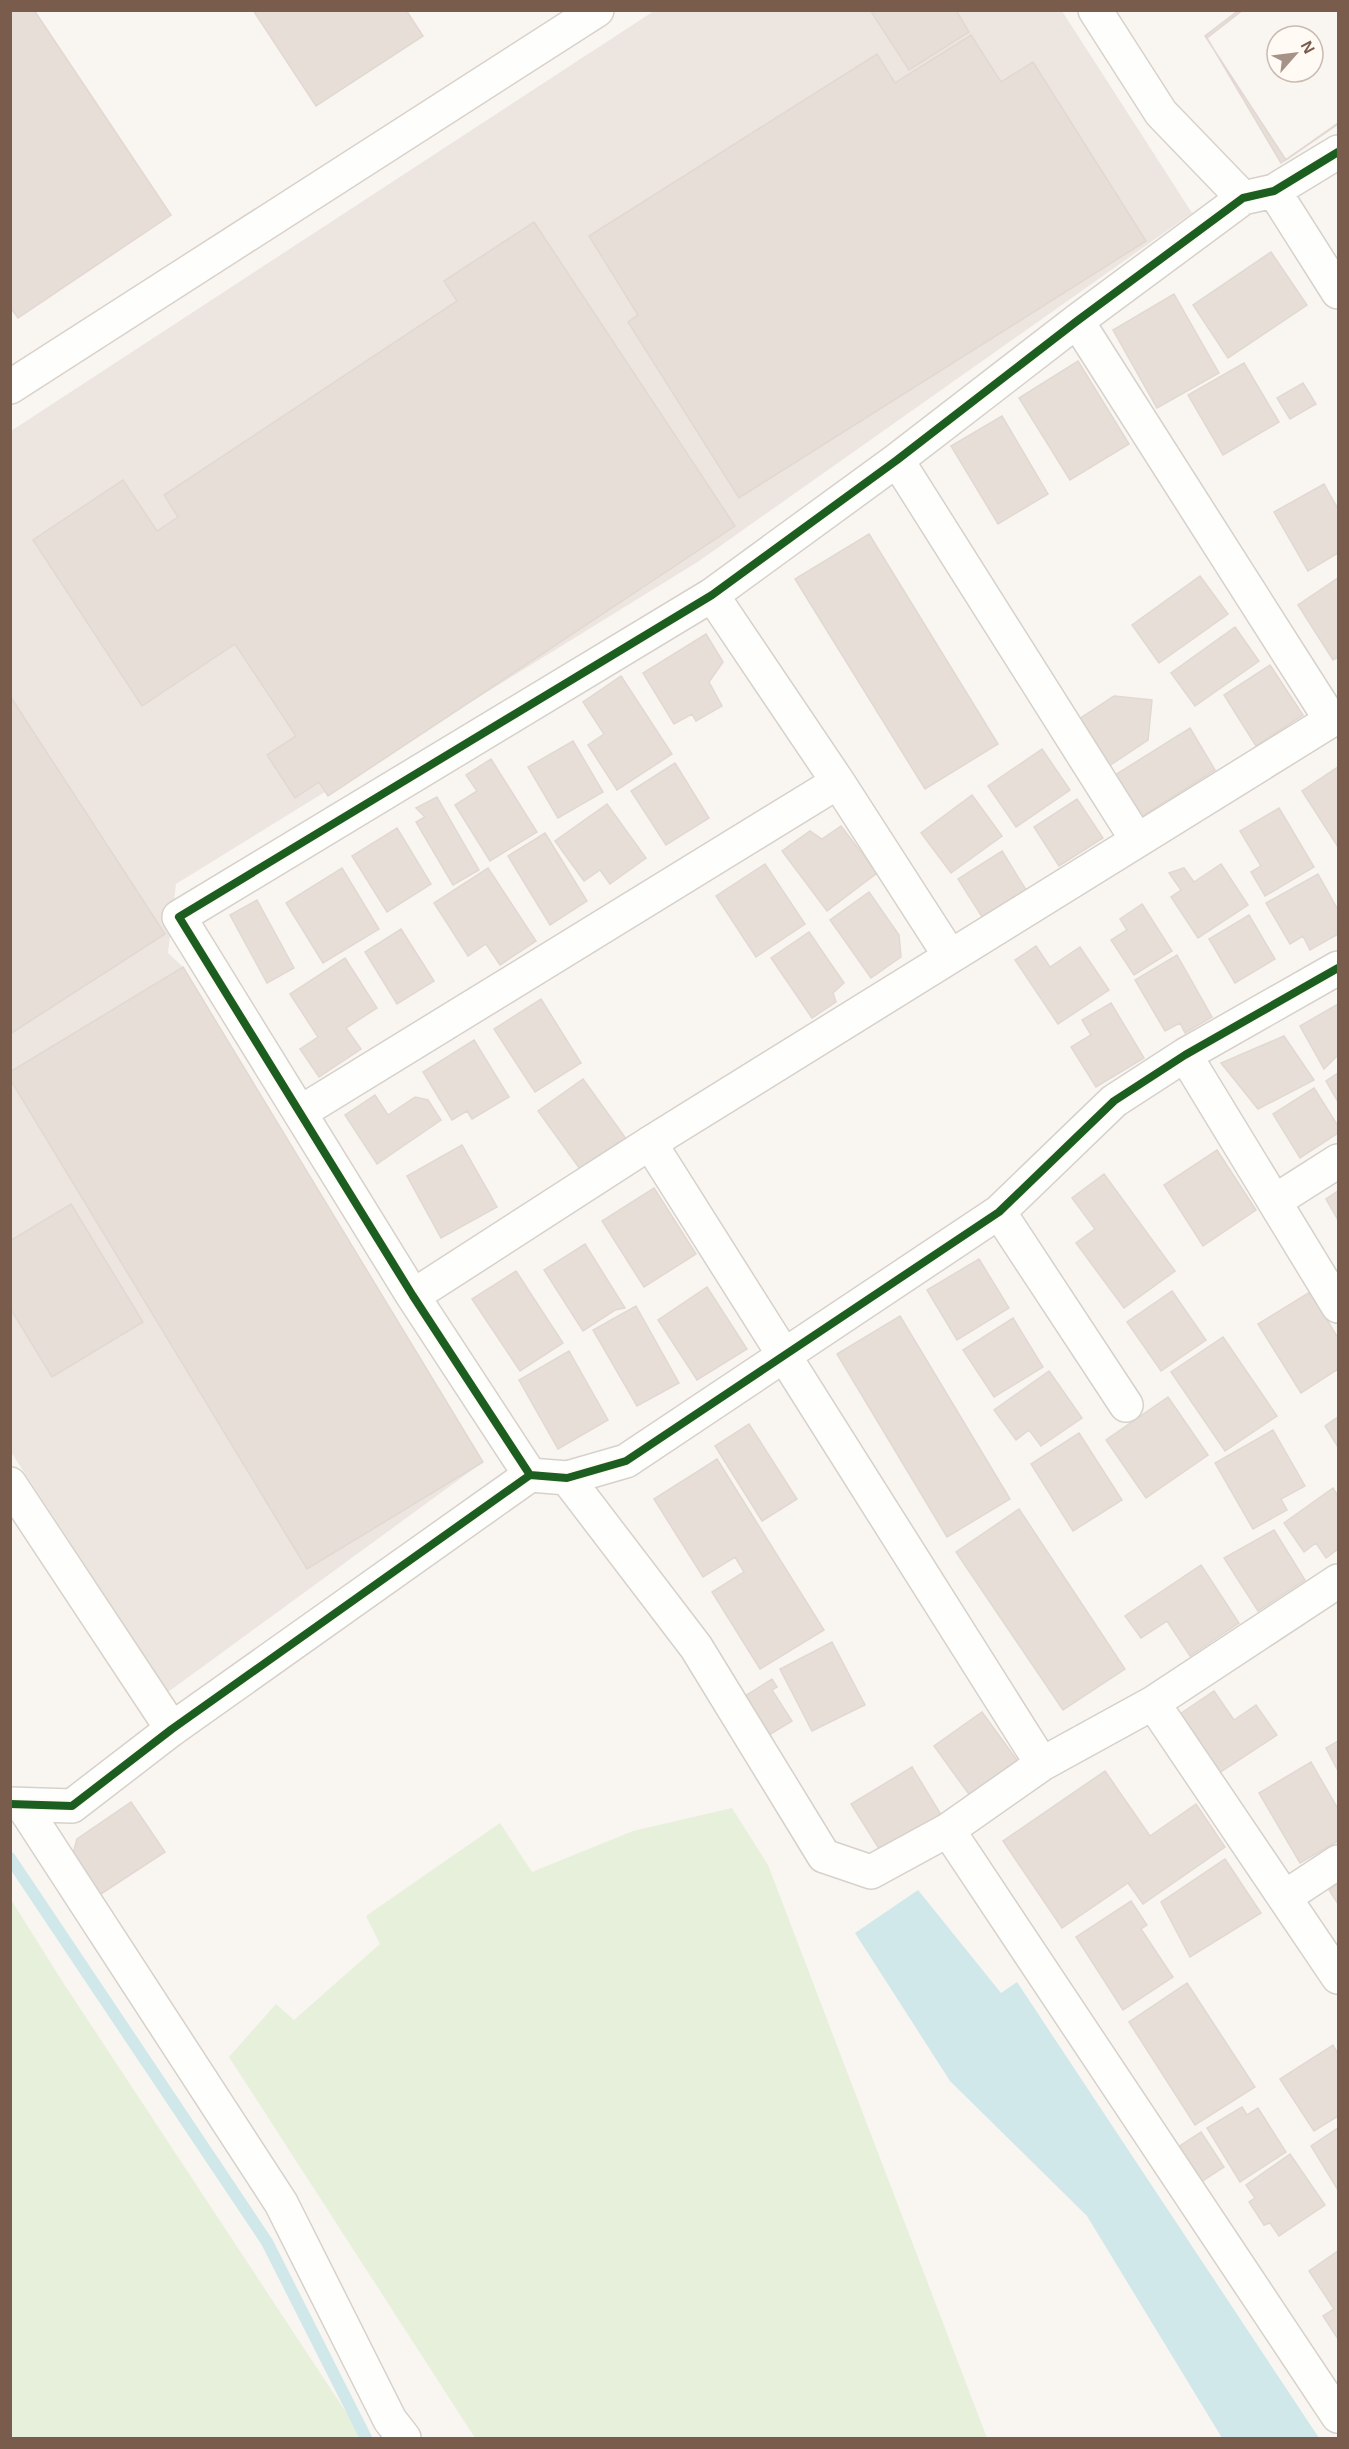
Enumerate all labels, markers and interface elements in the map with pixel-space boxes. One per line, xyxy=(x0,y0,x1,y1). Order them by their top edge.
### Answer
north arrow xyxy=(1265,24,1325,84)
text: N xyxy=(1298,38,1318,56)

